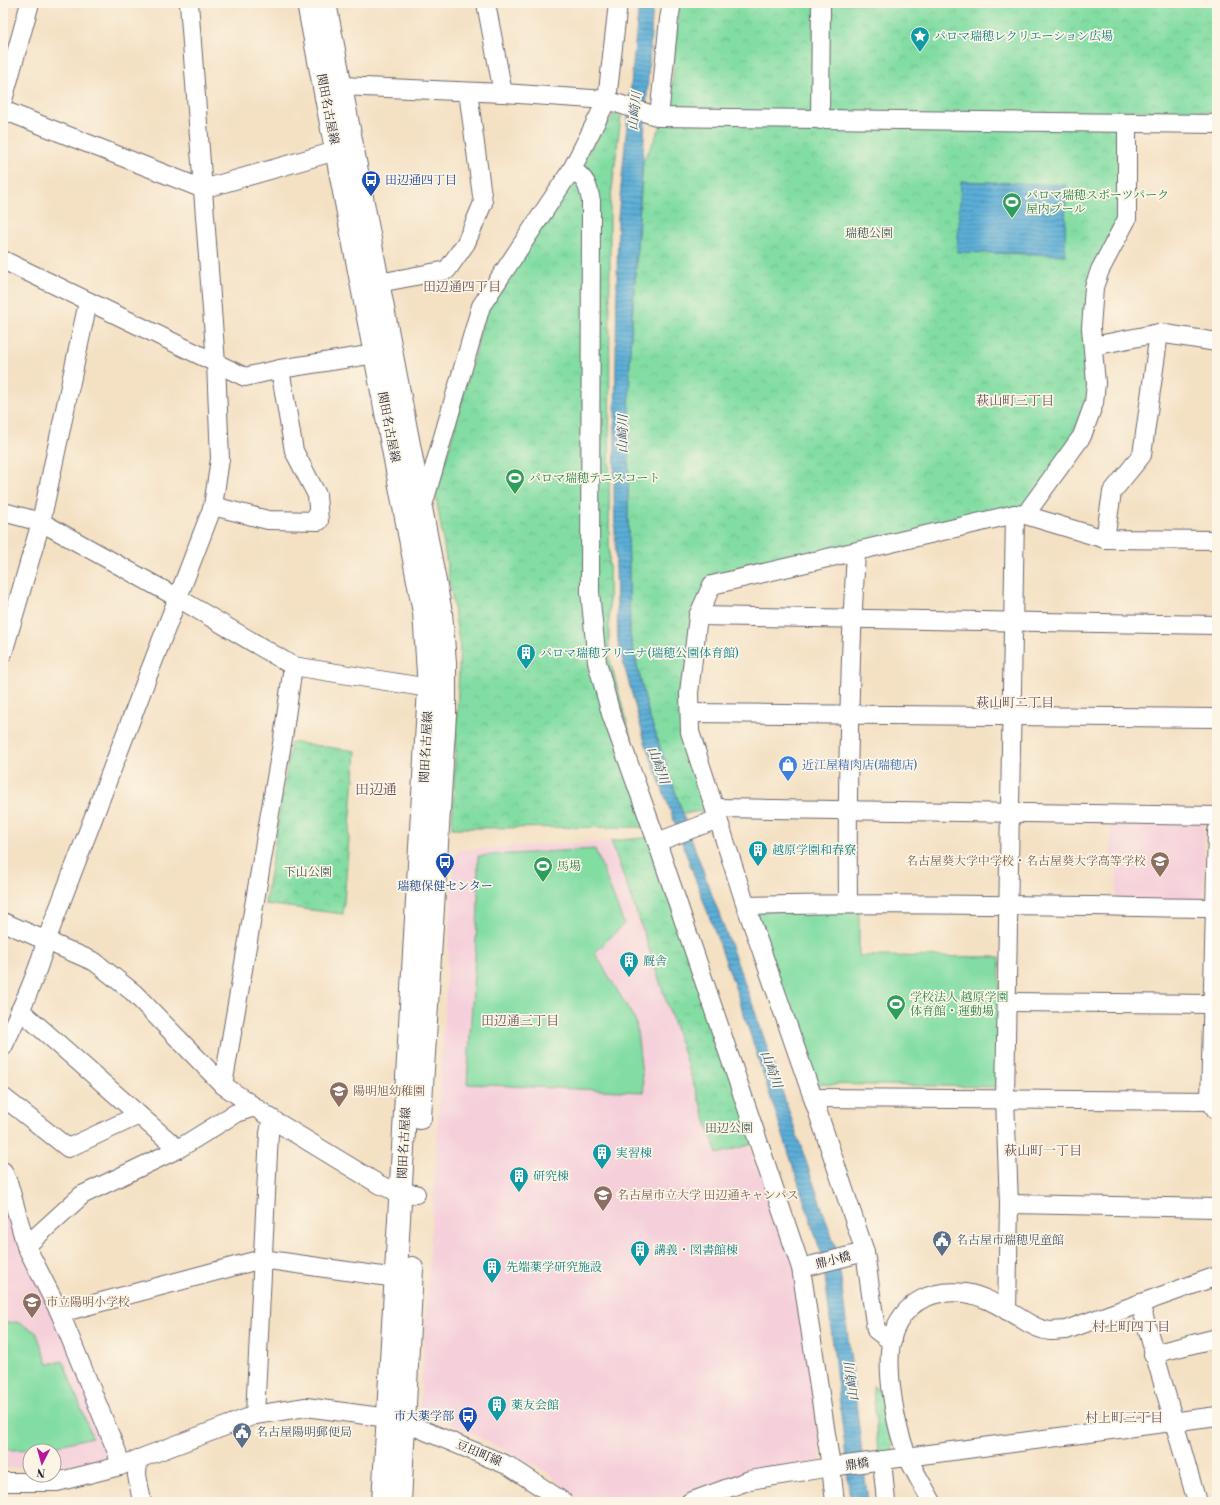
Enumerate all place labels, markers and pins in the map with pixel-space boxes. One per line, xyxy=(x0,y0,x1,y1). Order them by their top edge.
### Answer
place icon: パロマ瑞穂レクリエーション広場 xyxy=(909,25,931,53)
place label: パロマ瑞穂レクリエーション広場 xyxy=(934,29,1113,44)
bus stop icon: 田辺通四丁目 xyxy=(360,169,382,197)
place label: 田辺通四丁目 xyxy=(385,173,457,188)
place label: パロマ瑞穂スポーツパーク 屋内プール xyxy=(1026,188,1169,217)
sports icon: パロマ瑞穂スポーツパーク 屋内プール xyxy=(1001,191,1023,219)
sports icon: パロマ瑞穂テニスコート xyxy=(504,467,526,495)
place label: パロマ瑞穂テニスコート xyxy=(529,471,661,486)
building icon: パロマ瑞穂アリーナ(瑞穂公園体育館) xyxy=(515,642,537,670)
place label: パロマ瑞穂アリーナ(瑞穂公園体育館) xyxy=(540,646,739,661)
shop icon: 近江屋精肉店(瑞穂店) xyxy=(777,754,799,782)
place label: 近江屋精肉店(瑞穂店) xyxy=(802,758,917,773)
building icon: 越原学園和春寮 xyxy=(747,839,769,867)
place label: 越原学園和春寮 xyxy=(772,843,856,858)
school or university icon: 名古屋葵大学中学校・名古屋葵大学高等学校 xyxy=(1149,850,1171,878)
bus stop icon: 瑞穂保健センター xyxy=(434,851,456,879)
place label: 名古屋葵大学中学校・名古屋葵大学高等学校 xyxy=(906,854,1146,869)
sports icon: 馬場 xyxy=(532,855,554,883)
place label: 馬場 xyxy=(557,859,581,874)
place label: 瑞穂保健センター xyxy=(397,879,493,894)
building icon: 厩舎 xyxy=(618,950,640,978)
place label: 厩舎 xyxy=(643,954,667,969)
place label: 学校法人 越原学園 体育館・運動場 xyxy=(910,990,1008,1019)
sports icon: 学校法人 越原学園 体育館・運動場 xyxy=(885,993,907,1021)
school or university icon: 陽明旭幼稚園 xyxy=(328,1080,350,1108)
place label: 陽明旭幼稚園 xyxy=(353,1084,425,1099)
building icon: 実習棟 xyxy=(591,1142,613,1170)
place label: 実習棟 xyxy=(616,1146,652,1161)
building icon: 研究棟 xyxy=(508,1165,530,1193)
place label: 研究棟 xyxy=(533,1169,569,1184)
school or university icon: 名古屋市立大学 田辺通キャンパス xyxy=(592,1184,614,1212)
place label: 名古屋市立大学 田辺通キャンパス xyxy=(617,1188,799,1203)
public building icon: 名古屋市瑞穂児童館 xyxy=(931,1229,953,1257)
place label: 名古屋市瑞穂児童館 xyxy=(956,1233,1064,1248)
building icon: 講義・図書館棟 xyxy=(629,1239,651,1267)
place label: 講義・図書館棟 xyxy=(654,1243,738,1258)
building icon: 先端薬学研究施設 xyxy=(481,1256,503,1284)
place label: 先端薬学研究施設 xyxy=(506,1260,602,1275)
school or university icon: 市立陽明小学校 xyxy=(21,1291,43,1319)
place label: 市立陽明小学校 xyxy=(46,1295,130,1310)
building icon: 薬友会館 xyxy=(486,1394,508,1422)
place label: 薬友会館 xyxy=(511,1398,559,1413)
bus stop icon: 市大薬学部 xyxy=(457,1405,479,1433)
place label: 市大薬学部 xyxy=(394,1409,454,1424)
public building icon: 名古屋陽明郵便局 xyxy=(231,1421,253,1449)
place label: 名古屋陽明郵便局 xyxy=(256,1425,352,1440)

